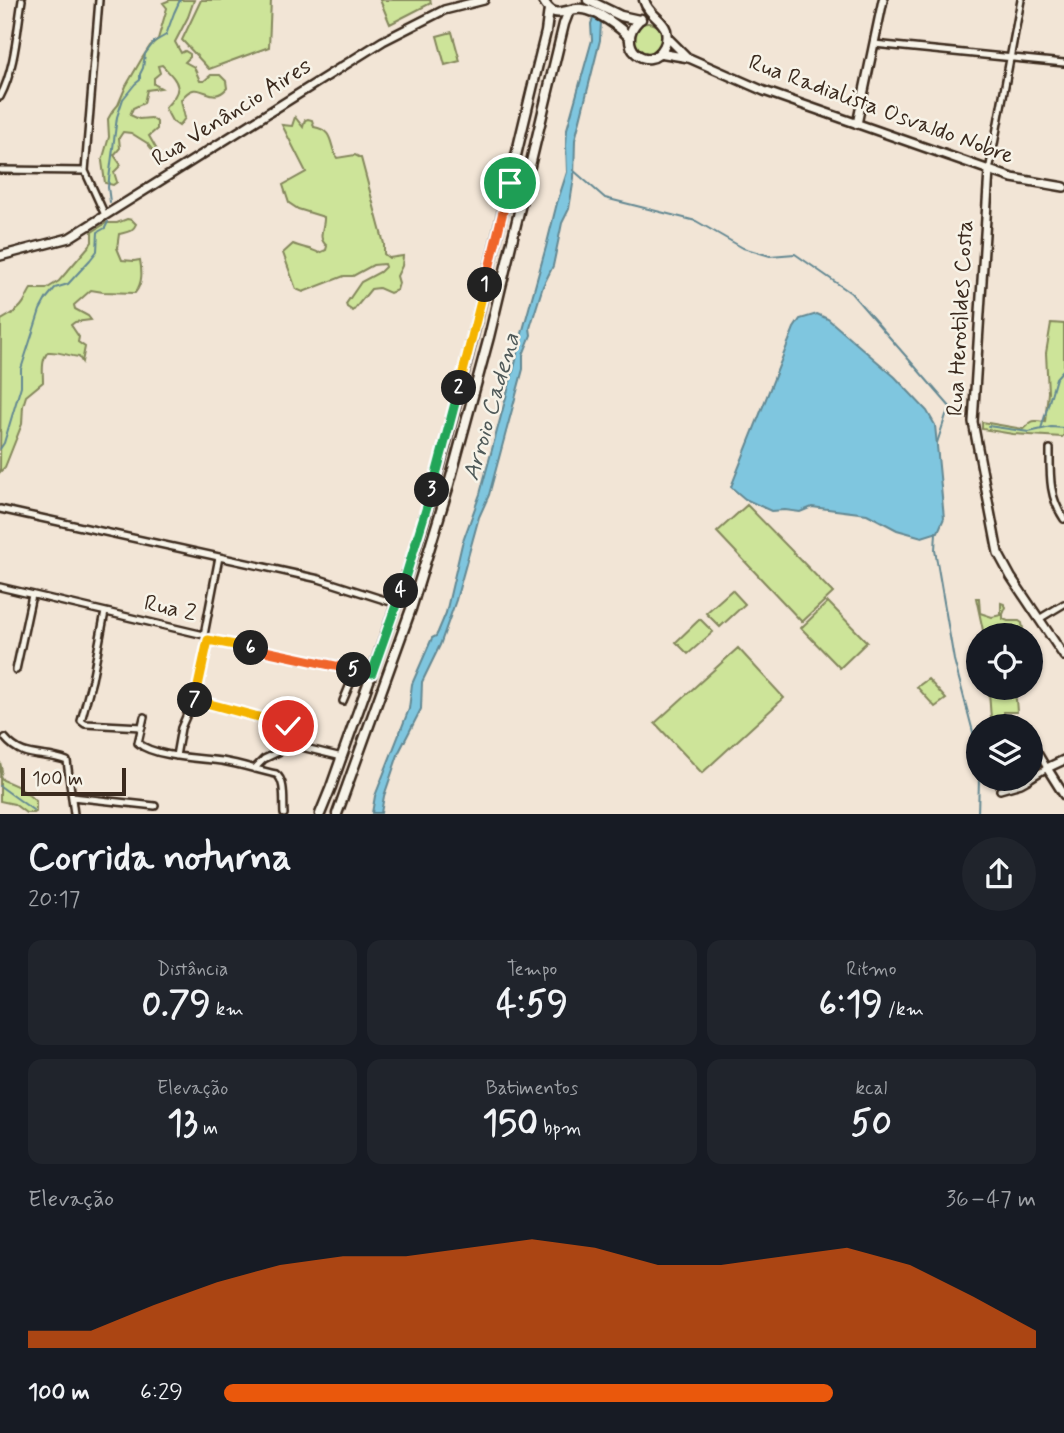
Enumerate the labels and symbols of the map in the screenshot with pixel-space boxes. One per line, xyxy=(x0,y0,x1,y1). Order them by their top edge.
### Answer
street label: Rua Radialista Osvaldo Nobre xyxy=(744,48,1018,172)
street label: Rua Venâncio Aires xyxy=(147,52,317,174)
pin xyxy=(480,153,540,213)
street label: Rua Herotildes Costa xyxy=(941,219,981,417)
pin: 1 xyxy=(468,268,503,302)
water label: Arroio Cadena xyxy=(456,329,528,484)
pin: 2 xyxy=(442,370,476,406)
pin: 3 xyxy=(414,472,450,508)
pin: 4 xyxy=(384,574,418,608)
street label: Rua 2 xyxy=(141,588,199,630)
pin: 6 xyxy=(233,630,268,666)
pin: 5 xyxy=(336,652,372,688)
pin: 7 xyxy=(178,682,212,718)
pin xyxy=(258,696,318,756)
scale bar xyxy=(21,764,126,796)

